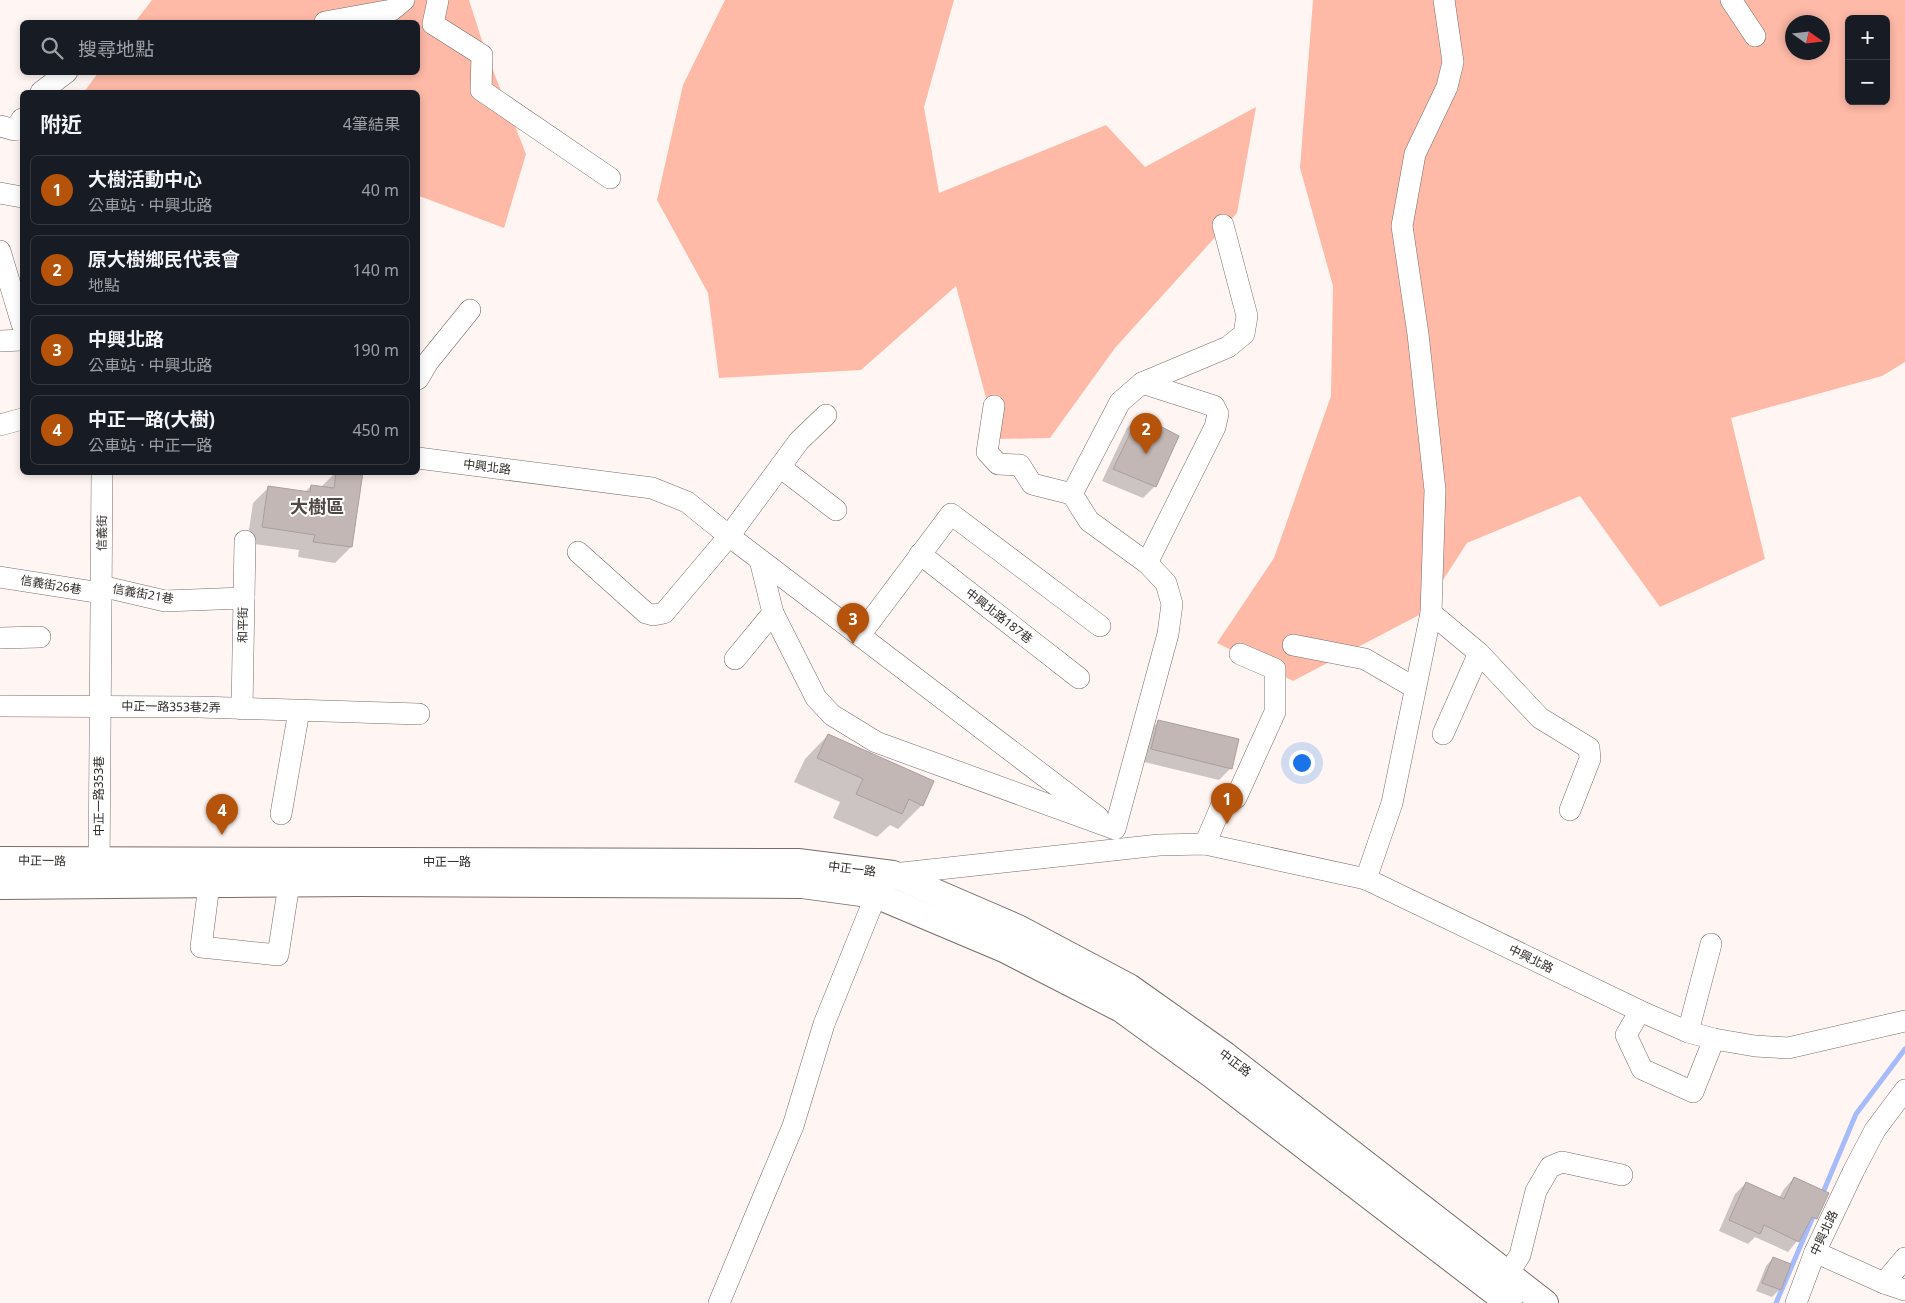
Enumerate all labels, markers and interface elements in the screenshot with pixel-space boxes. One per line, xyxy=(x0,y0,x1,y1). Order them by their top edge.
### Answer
north arrow xyxy=(1785,15,1830,60)
map controls xyxy=(1845,15,1890,105)
button: + xyxy=(1845,15,1890,60)
search box xyxy=(20,20,420,75)
icon: search xyxy=(38,34,66,62)
text: 搜尋地點 xyxy=(78,36,154,62)
button: − xyxy=(1845,60,1890,105)
text: 附近 xyxy=(40,110,82,138)
text: 4筆結果 xyxy=(343,113,400,135)
text: 大樹活動中心 xyxy=(88,166,202,192)
text: 1 xyxy=(52,179,62,201)
text: 40 m xyxy=(362,179,399,201)
text: 公車站 · 中興北路 xyxy=(88,194,213,216)
text: 原大樹鄉民代表會 xyxy=(88,246,240,272)
text: 2 xyxy=(52,259,62,281)
text: 140 m xyxy=(352,259,399,281)
text: 地點 xyxy=(88,274,120,296)
text: 中興北路 xyxy=(88,326,164,352)
text: 3 xyxy=(52,339,62,361)
text: 190 m xyxy=(352,339,399,361)
text: 公車站 · 中興北路 xyxy=(88,354,213,376)
text: 中正一路(大樹) xyxy=(88,406,215,432)
pin: 2 xyxy=(1130,413,1162,454)
text: 4 xyxy=(52,419,62,441)
text: 450 m xyxy=(352,419,399,441)
text: 公車站 · 中正一路 xyxy=(88,434,213,456)
street label: 中興北路 xyxy=(462,455,512,478)
district label: 大樹區 xyxy=(290,494,344,518)
street label: 信義街 xyxy=(93,515,110,551)
street label: 信義街26巷 xyxy=(19,571,83,598)
street label: 信義街21巷 xyxy=(111,580,175,607)
street label: 中興北路187巷 xyxy=(962,584,1036,647)
pin: 3 xyxy=(837,603,869,644)
street label: 和平街 xyxy=(234,607,251,643)
street label: 中正一路353巷2弄 xyxy=(121,697,221,716)
your location xyxy=(1289,750,1315,776)
street label: 中正一路353巷 xyxy=(90,756,107,836)
pin: 1 xyxy=(1211,783,1243,824)
pin: 4 xyxy=(206,794,238,835)
street label: 中正一路 xyxy=(18,852,66,869)
street label: 中正一路 xyxy=(423,853,471,870)
street label: 中正一路 xyxy=(827,857,877,880)
street label: 中興北路 xyxy=(1506,940,1557,977)
street label: 中正路 xyxy=(1216,1045,1255,1080)
street label: 中興北路 xyxy=(1806,1207,1841,1258)

